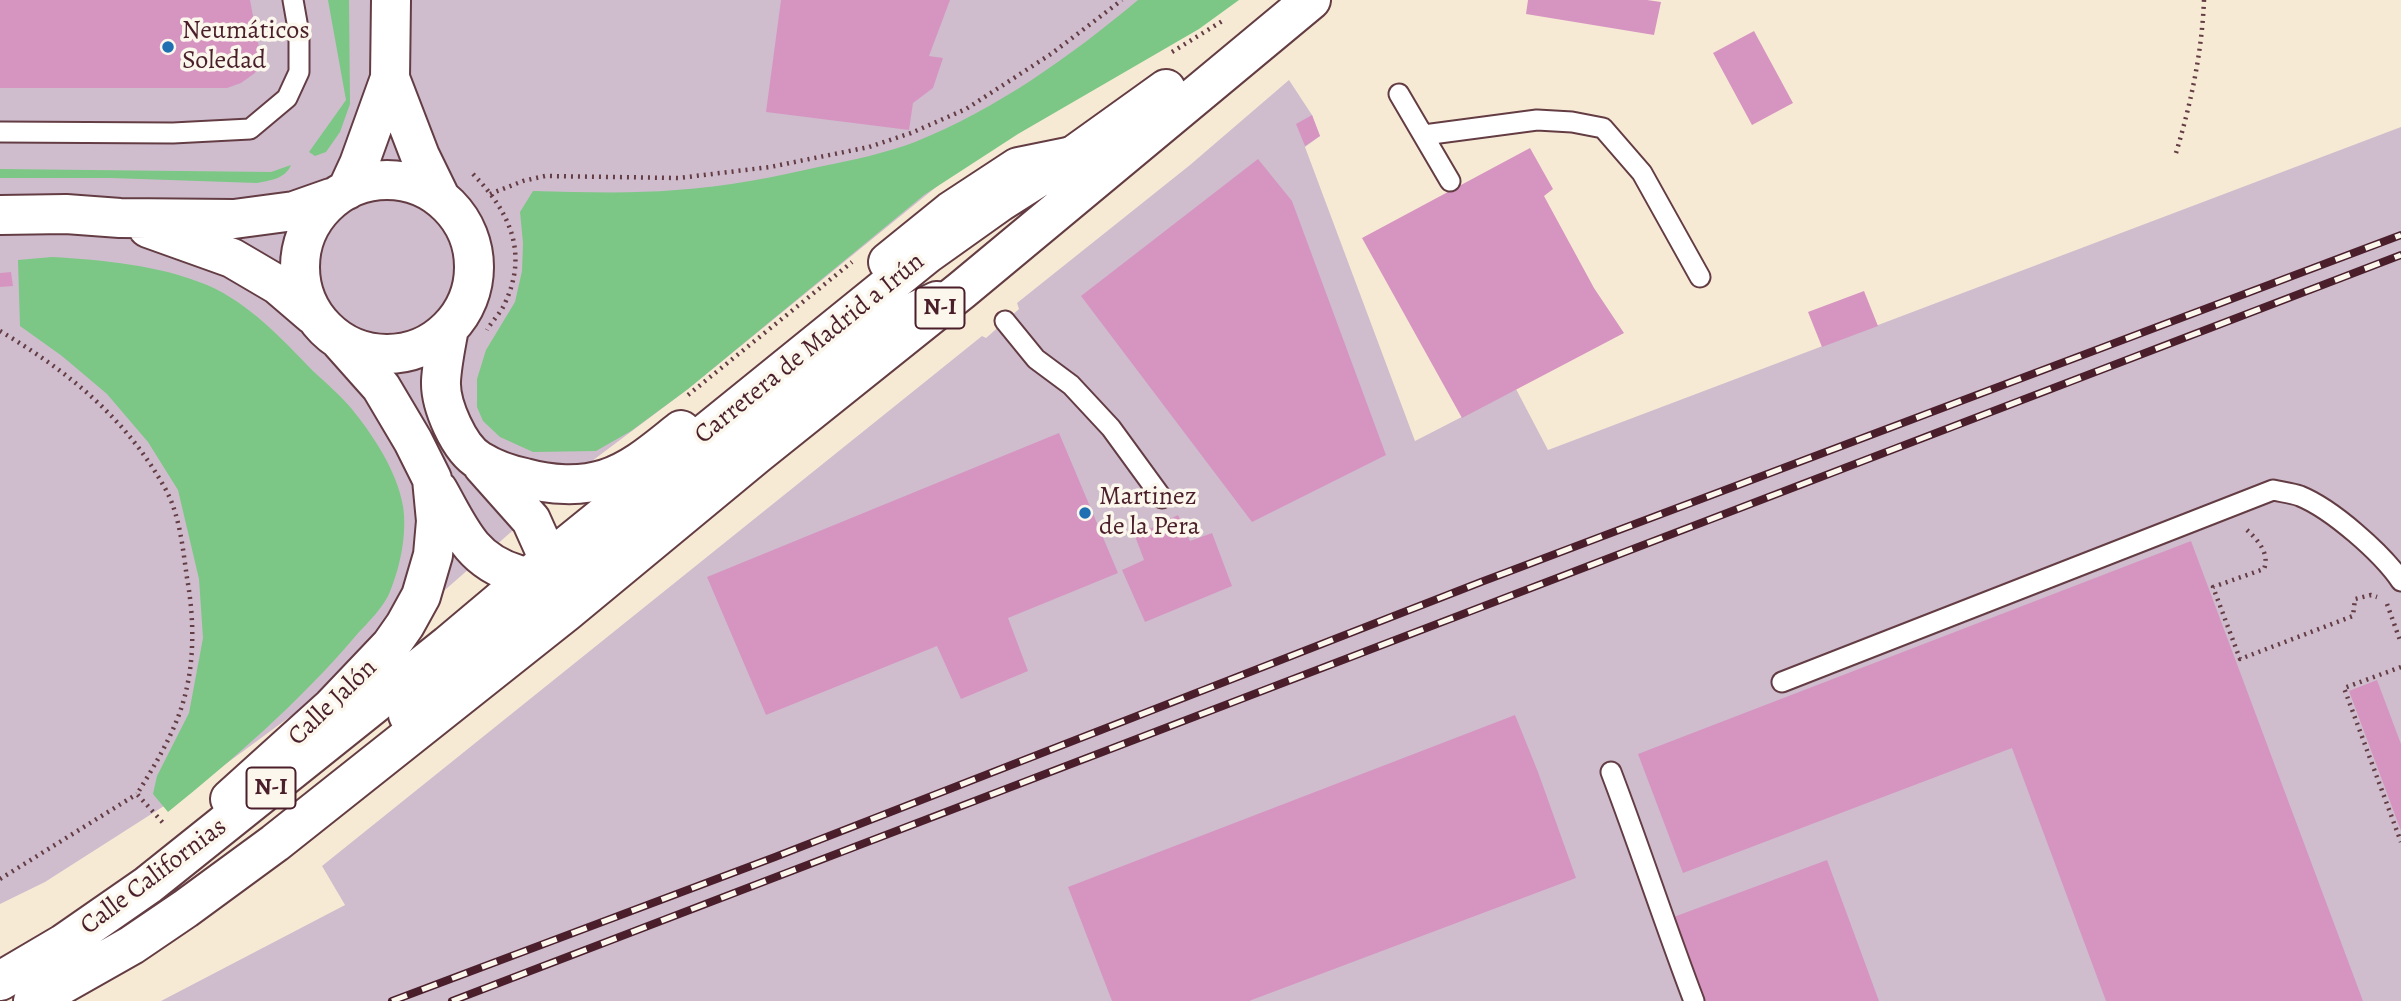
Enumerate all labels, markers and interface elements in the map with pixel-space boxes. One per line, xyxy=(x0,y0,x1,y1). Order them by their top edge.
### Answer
place label: Neumáticos Soledad xyxy=(182,16,310,78)
marker: Neumáticos Soledad xyxy=(160,39,176,55)
street label: Carretera de Madrid a Irún xyxy=(689,247,931,451)
road number: N-I xyxy=(916,288,964,328)
place label: Martinez de la Pera xyxy=(1099,482,1200,544)
marker: Martinez de la Pera xyxy=(1077,505,1093,521)
street label: Calle Jalón xyxy=(282,653,384,753)
road number: N-I xyxy=(246,768,296,808)
street label: Calle Californias xyxy=(75,812,233,942)

